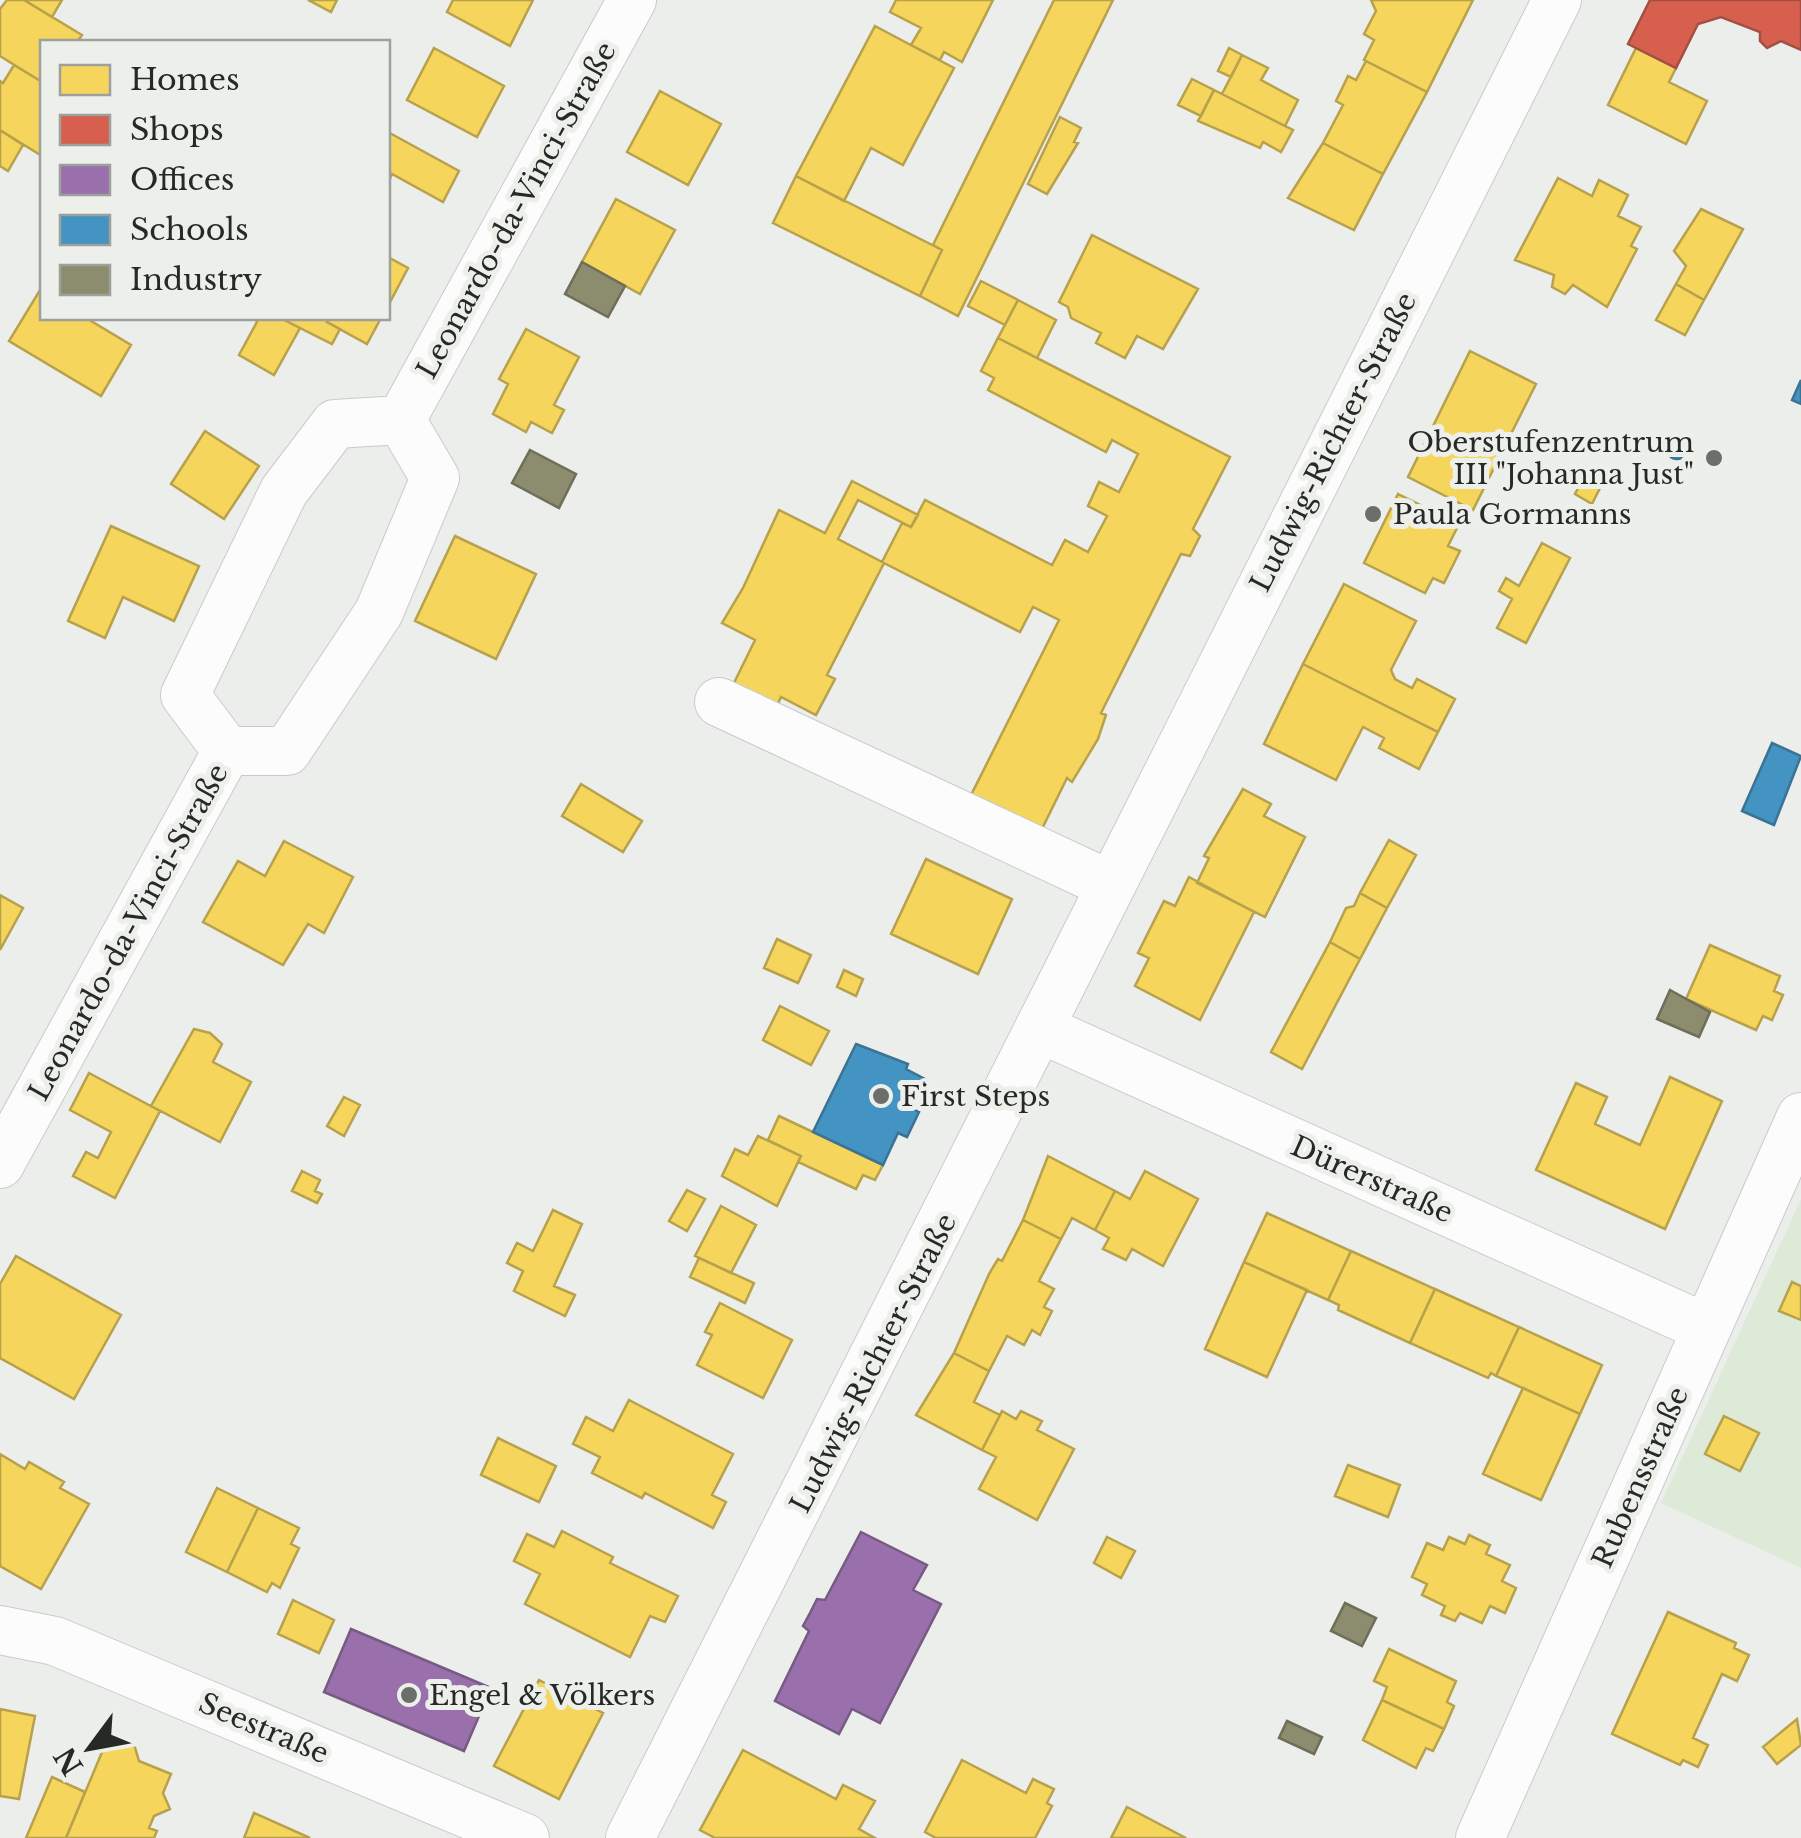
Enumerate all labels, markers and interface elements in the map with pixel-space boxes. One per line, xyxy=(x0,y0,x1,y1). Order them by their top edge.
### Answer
street label: Leonardo-da-Vinci-Straße xyxy=(409,36,624,385)
legend xyxy=(40,40,390,320)
text: Homes xyxy=(130,61,240,98)
text: Shops xyxy=(130,111,224,148)
text: Offices xyxy=(130,161,234,198)
text: Schools xyxy=(130,211,249,248)
text: Industry xyxy=(130,261,262,298)
street label: Ludwig-Richter-Straße xyxy=(1243,287,1424,598)
place label: Oberstufenzentrum III "Johanna Just" xyxy=(1408,425,1694,492)
marker: Oberstufenzentrum III "Johanna Just" xyxy=(1703,447,1725,469)
place label: Paula Gormanns xyxy=(1393,497,1631,532)
marker: Paula Gormanns xyxy=(1362,503,1384,525)
street label: Leonardo-da-Vinci-Straße xyxy=(21,758,236,1107)
place label: First Steps xyxy=(901,1079,1050,1114)
marker: First Steps xyxy=(870,1085,892,1107)
street label: Dürerstraße xyxy=(1286,1128,1458,1231)
street label: Ludwig-Richter-Straße xyxy=(783,1208,964,1519)
street label: Rubensstraße xyxy=(1585,1381,1696,1573)
place label: Engel & Völkers xyxy=(429,1678,655,1713)
marker: Engel & Völkers xyxy=(398,1684,420,1706)
street label: Seestraße xyxy=(194,1685,334,1771)
north arrow xyxy=(40,1698,140,1798)
text: N xyxy=(47,1741,91,1781)

